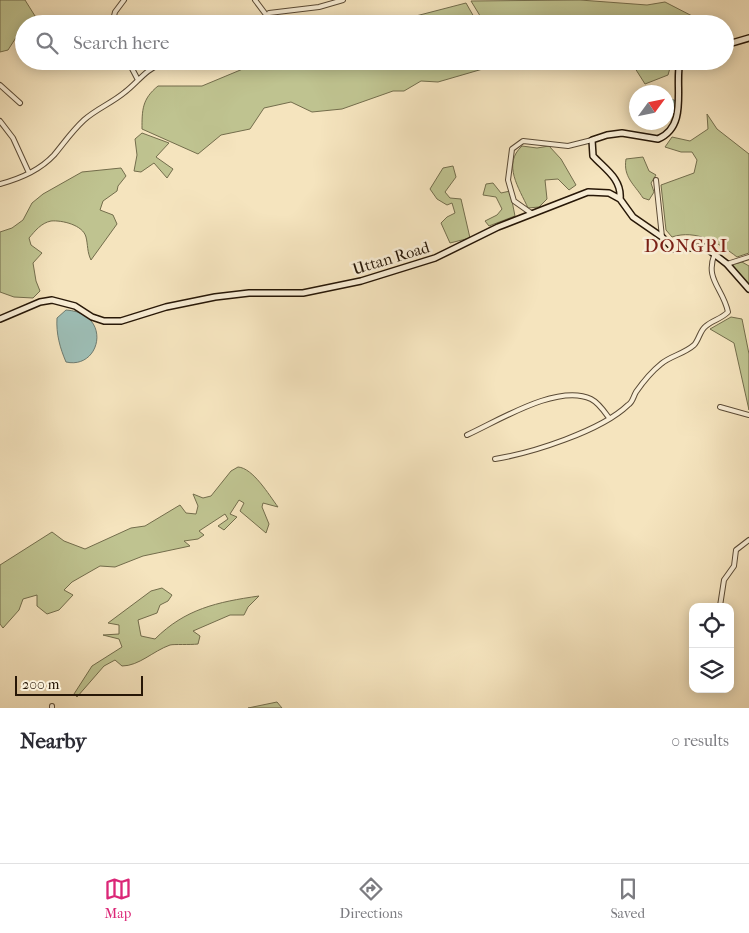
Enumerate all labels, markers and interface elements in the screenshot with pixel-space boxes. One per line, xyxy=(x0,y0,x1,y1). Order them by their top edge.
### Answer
search box xyxy=(15,15,734,70)
icon: search xyxy=(33,29,61,57)
text: Search here xyxy=(73,32,169,54)
north arrow xyxy=(629,85,674,130)
district label: DONGRI xyxy=(644,235,728,257)
street label: Uttan Road xyxy=(350,237,432,279)
map controls xyxy=(689,603,734,693)
button: locate xyxy=(689,603,734,648)
button: layers xyxy=(689,648,734,693)
scale bar xyxy=(15,673,142,696)
text: 200 m xyxy=(22,676,59,693)
text: Nearby xyxy=(20,729,86,753)
text: 0 results xyxy=(671,731,729,750)
tab: Map xyxy=(104,875,132,922)
tab: Directions xyxy=(340,875,403,922)
tab: Saved xyxy=(610,875,645,922)

